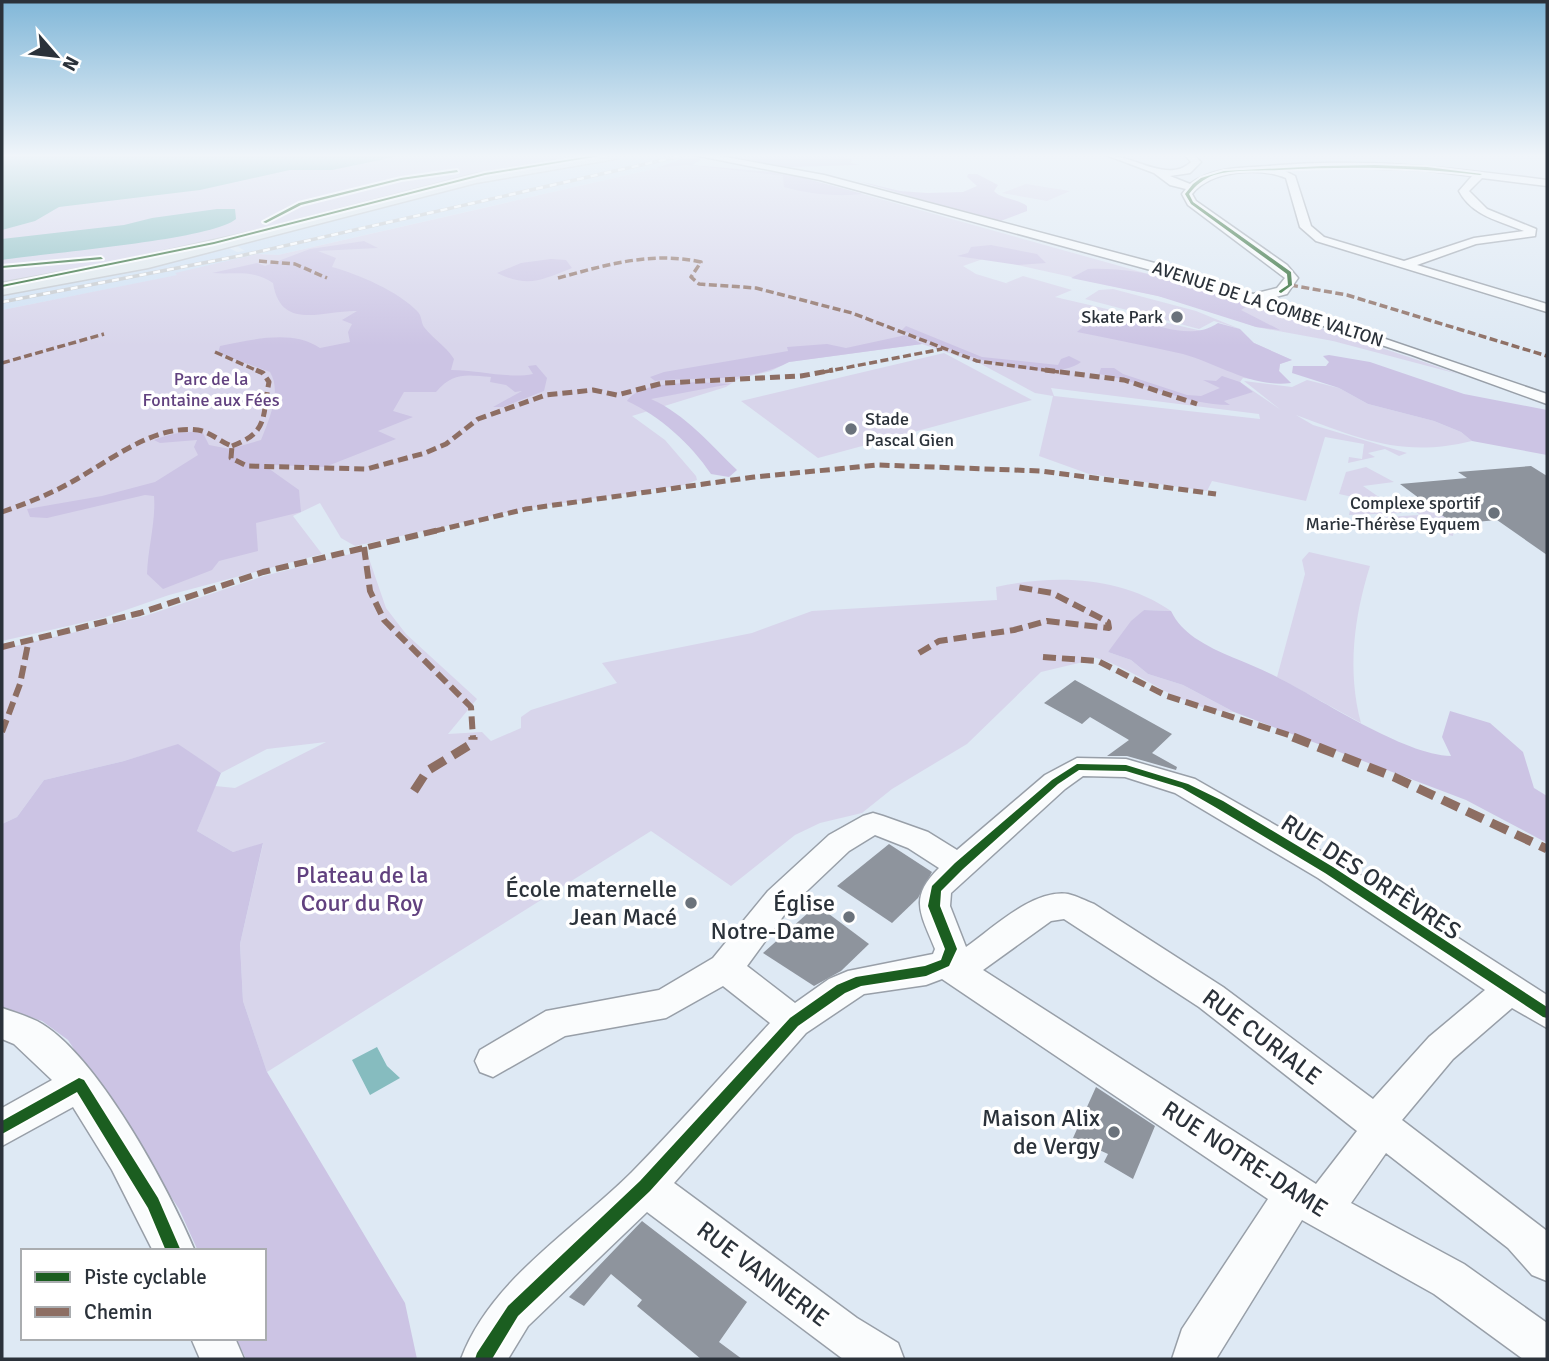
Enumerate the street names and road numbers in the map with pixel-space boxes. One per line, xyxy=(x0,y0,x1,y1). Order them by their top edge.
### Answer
street label: AVENUE DE LA COMBE VALTON xyxy=(1150,256,1386,352)
street label: RUE DES ORFÈVRES xyxy=(1276,808,1466,946)
street label: RUE CURIALE xyxy=(1196,982,1328,1092)
street label: RUE NOTRE-DAME xyxy=(1157,1094,1333,1224)
street label: RUE VANNERIE xyxy=(691,1215,835,1333)

